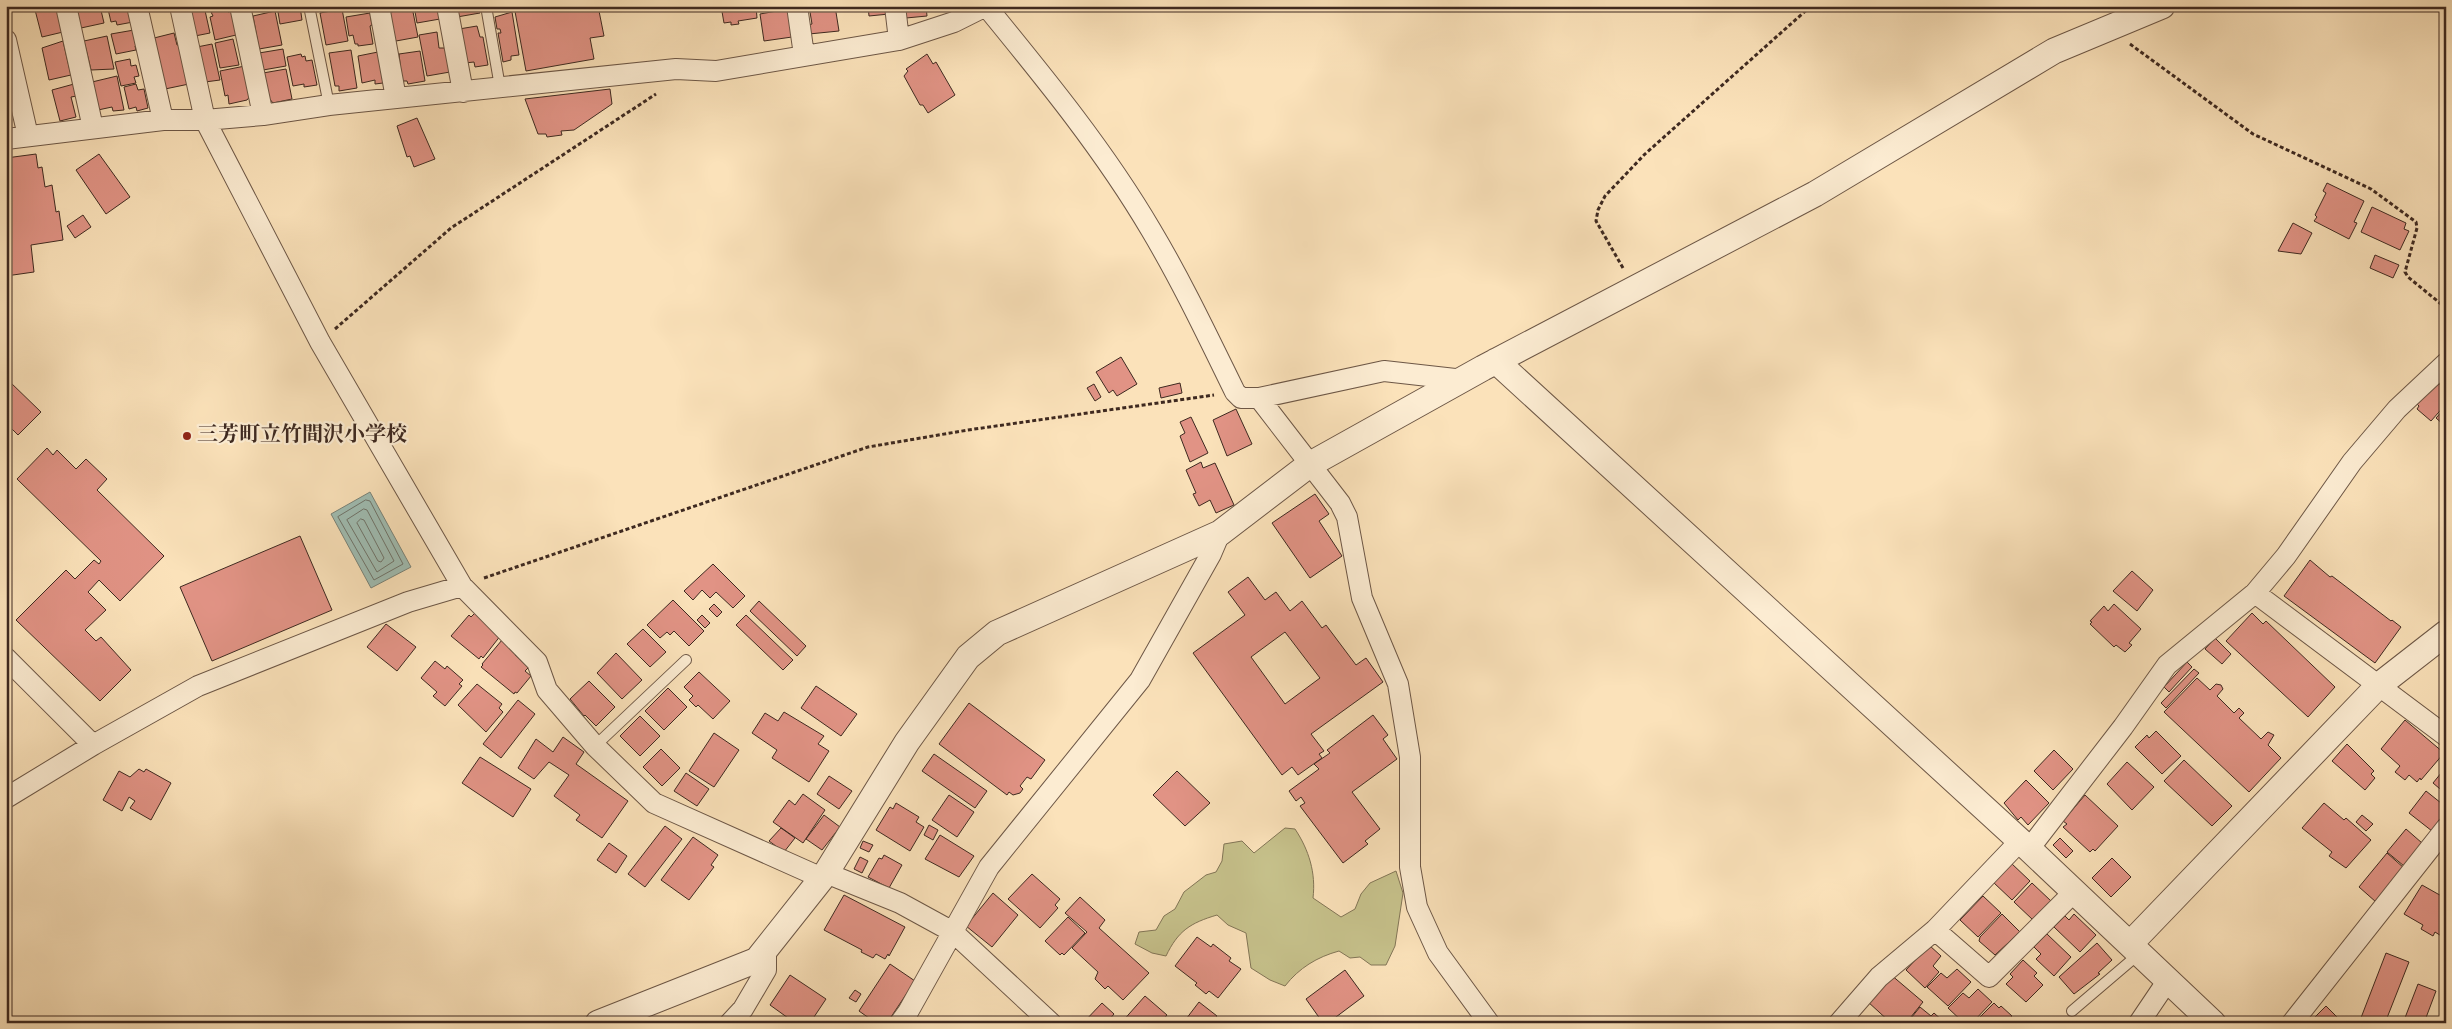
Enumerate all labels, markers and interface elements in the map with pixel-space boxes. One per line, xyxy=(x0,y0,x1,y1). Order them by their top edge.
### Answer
place label: 三芳町立竹間沢小学校 xyxy=(197,421,407,451)
marker: 三芳町立竹間沢小学校 xyxy=(181,430,193,442)

